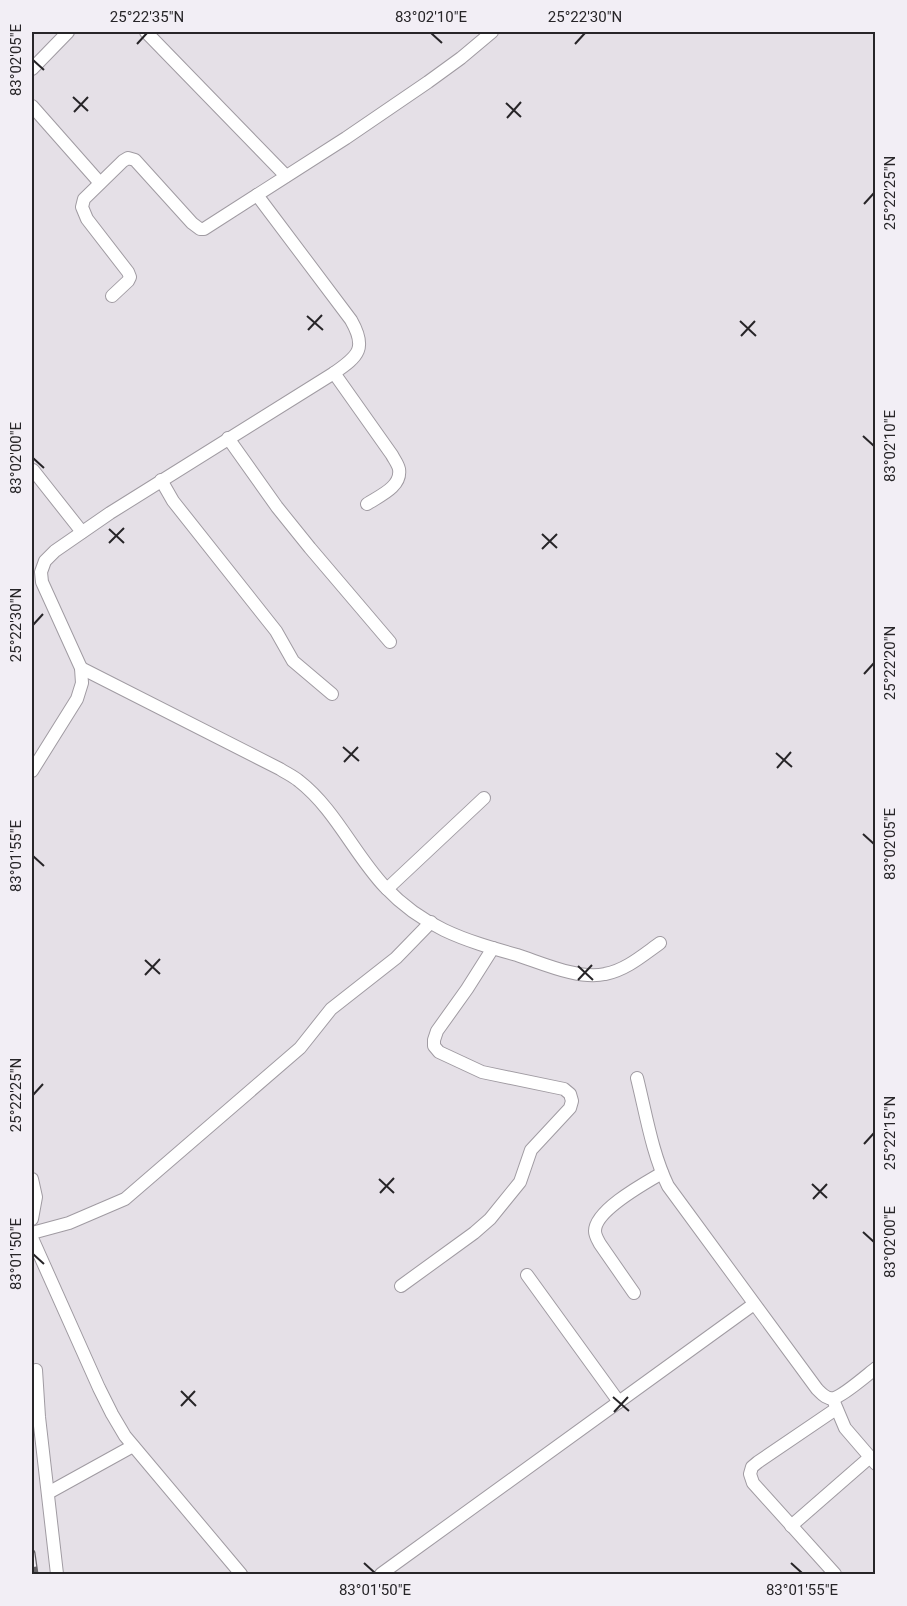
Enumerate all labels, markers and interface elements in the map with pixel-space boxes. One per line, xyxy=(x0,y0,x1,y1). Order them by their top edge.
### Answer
text: 25°22'35"N xyxy=(110,8,184,26)
text: 83°02'10"E xyxy=(395,8,468,26)
text: 25°22'30"N xyxy=(548,8,622,26)
text: 83°02'05"E xyxy=(7,23,25,96)
text: 25°22'25"N xyxy=(881,156,899,230)
text: 83°02'10"E xyxy=(881,409,899,482)
text: 83°02'00"E xyxy=(7,421,25,494)
text: 25°22'30"N xyxy=(7,588,25,662)
text: 25°22'20"N xyxy=(881,626,899,700)
text: 83°02'05"E xyxy=(881,807,899,880)
text: 83°01'55"E xyxy=(7,819,25,892)
text: 25°22'25"N xyxy=(7,1058,25,1132)
text: 25°22'15"N xyxy=(881,1096,899,1170)
text: 83°02'00"E xyxy=(881,1205,899,1278)
text: 83°01'50"E xyxy=(7,1217,25,1290)
text: 83°01'50"E xyxy=(339,1581,412,1599)
text: 83°01'55"E xyxy=(766,1581,839,1599)

